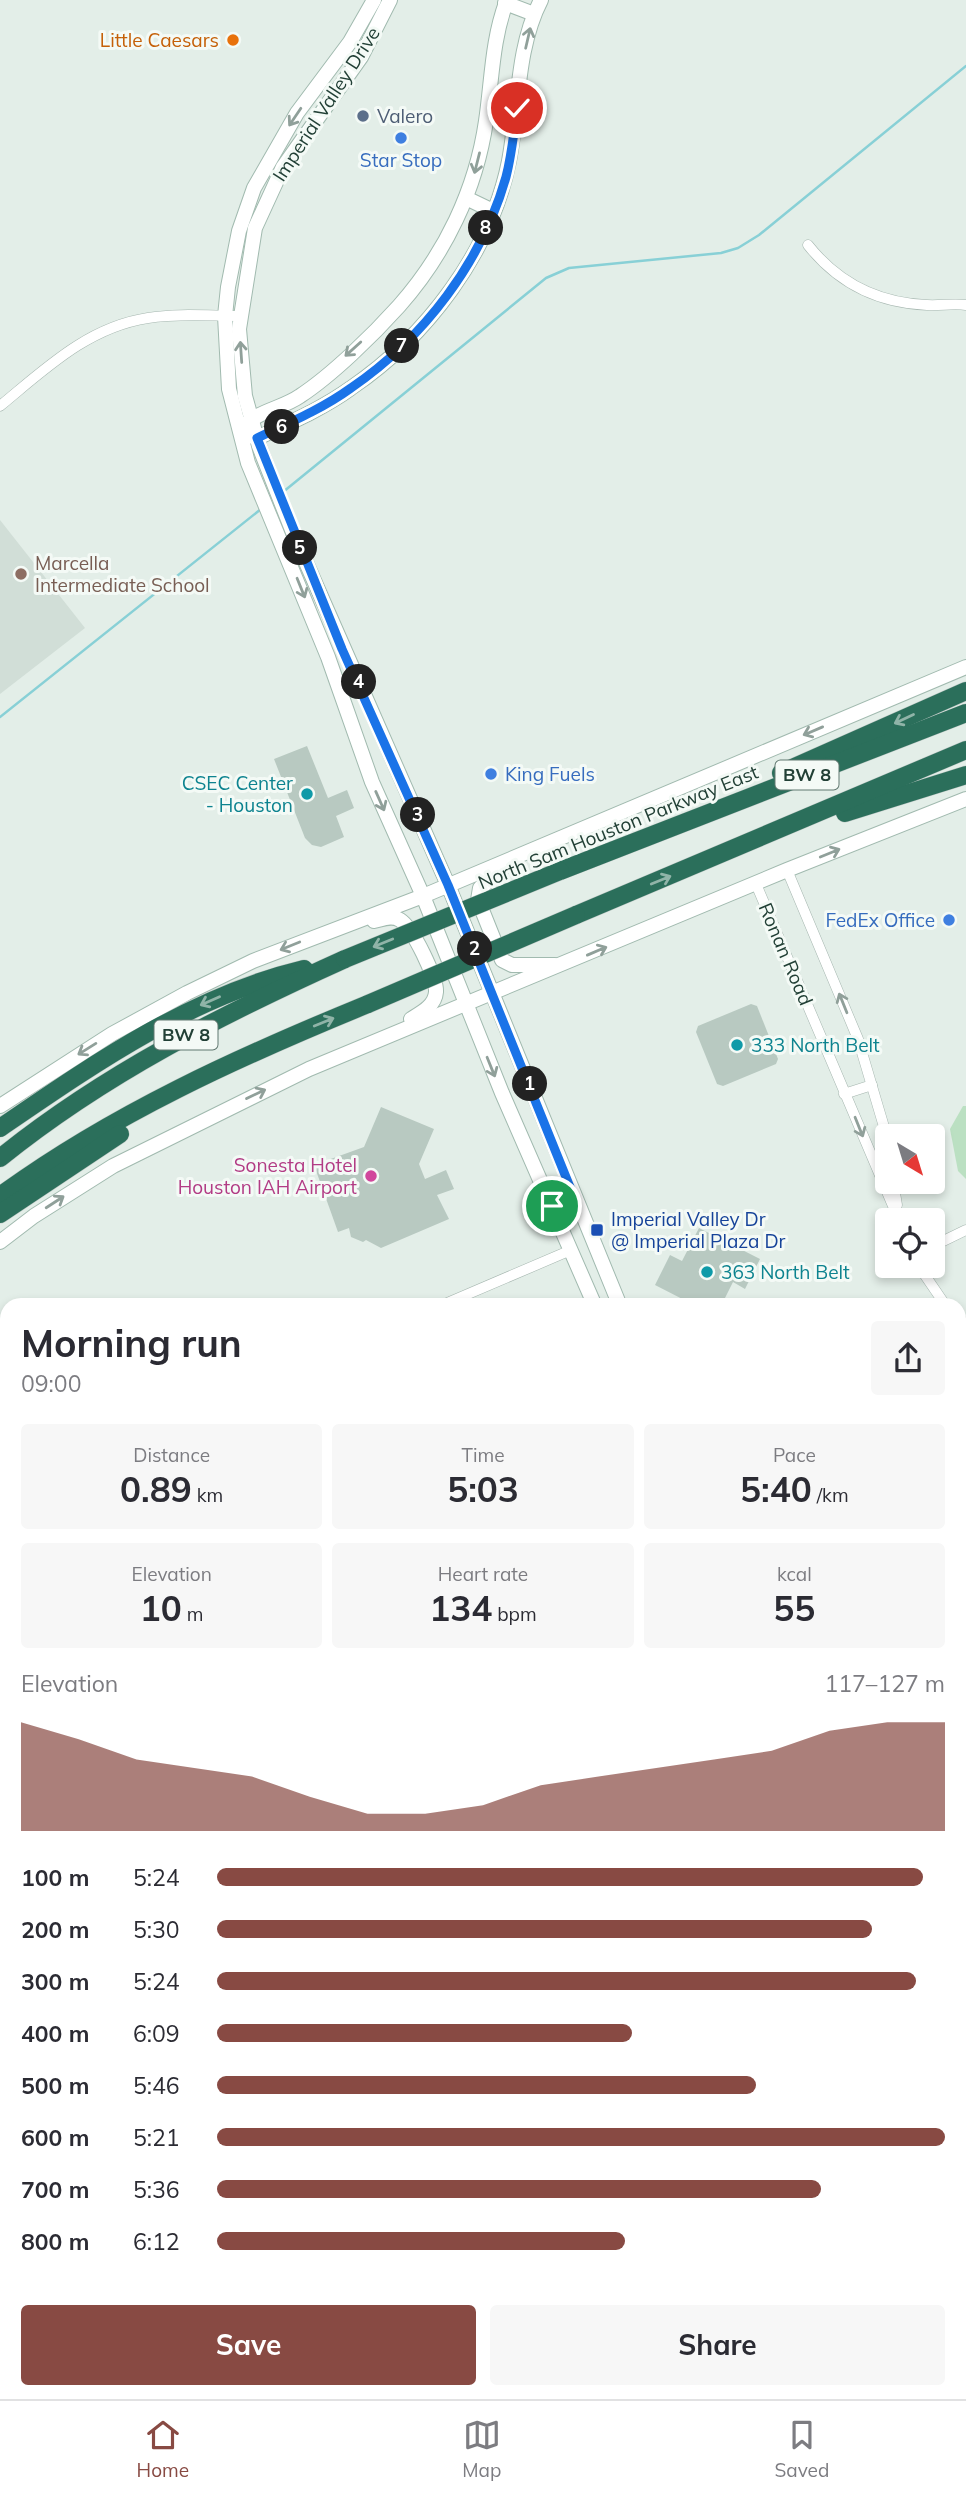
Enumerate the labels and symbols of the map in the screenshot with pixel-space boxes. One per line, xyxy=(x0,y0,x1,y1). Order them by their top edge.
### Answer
street label: Imperial Valley Drive xyxy=(267,22,385,186)
one-way arrow xyxy=(522,27,536,50)
place label: Little Caesars xyxy=(100,28,219,52)
marker: Little Caesars xyxy=(225,32,241,48)
pin xyxy=(487,78,547,138)
place label: Valero xyxy=(377,104,433,128)
one-way arrow xyxy=(288,107,302,126)
marker: Valero xyxy=(355,108,371,124)
marker: Star Stop xyxy=(393,130,409,146)
place label: Star Stop xyxy=(360,148,442,172)
one-way arrow xyxy=(470,151,483,174)
pin: 8 xyxy=(468,210,504,246)
pin: 7 xyxy=(384,328,420,364)
one-way arrow xyxy=(234,341,247,364)
one-way arrow xyxy=(345,341,362,358)
pin: 6 xyxy=(264,410,300,444)
pin: 5 xyxy=(282,530,318,566)
place label: Marcella Intermediate School xyxy=(35,551,210,597)
marker: Marcella Intermediate School xyxy=(13,566,29,582)
one-way arrow xyxy=(295,576,308,598)
pin: 4 xyxy=(342,664,376,700)
one-way arrow xyxy=(894,713,915,726)
one-way arrow xyxy=(802,725,824,738)
street label: North Sam Houston Parkway East xyxy=(474,760,762,894)
road number: BW 8 xyxy=(776,760,838,790)
place label: King Fuels xyxy=(505,762,595,786)
marker: King Fuels xyxy=(483,766,499,782)
place label: CSEC Center - Houston xyxy=(182,771,293,817)
marker: CSEC Center - Houston xyxy=(299,786,315,802)
one-way arrow xyxy=(374,790,387,811)
pin: 3 xyxy=(400,798,436,832)
one-way arrow xyxy=(818,846,840,859)
one-way arrow xyxy=(650,872,672,885)
street label: Ronan Road xyxy=(754,899,818,1009)
place label: FedEx Office xyxy=(825,908,935,932)
marker: FedEx Office xyxy=(941,912,957,928)
pin: 2 xyxy=(458,932,492,967)
one-way arrow xyxy=(373,937,395,950)
one-way arrow xyxy=(279,941,301,954)
one-way arrow xyxy=(586,943,608,956)
one-way arrow xyxy=(836,992,849,1014)
one-way arrow xyxy=(200,995,221,1008)
one-way arrow xyxy=(312,1015,334,1028)
road number: BW 8 xyxy=(154,1020,218,1050)
place label: 333 North Belt xyxy=(751,1033,880,1057)
marker: 333 North Belt xyxy=(729,1037,745,1053)
one-way arrow xyxy=(78,1043,98,1057)
one-way arrow xyxy=(486,1055,499,1077)
pin: 1 xyxy=(512,1066,548,1102)
one-way arrow xyxy=(245,1087,266,1101)
one-way arrow xyxy=(853,1116,866,1138)
north arrow xyxy=(875,1124,945,1194)
place label: Sonesta Hotel Houston IAH Airport xyxy=(178,1153,357,1199)
marker: Sonesta Hotel Houston IAH Airport xyxy=(363,1168,379,1184)
pin xyxy=(522,1176,582,1236)
one-way arrow xyxy=(45,1195,65,1209)
place label: Imperial Valley Dr @ Imperial Plaza Dr xyxy=(611,1207,786,1253)
marker: Imperial Valley Dr @ Imperial Plaza Dr xyxy=(589,1222,605,1238)
place label: 363 North Belt xyxy=(721,1260,850,1284)
marker: 363 North Belt xyxy=(699,1264,715,1280)

